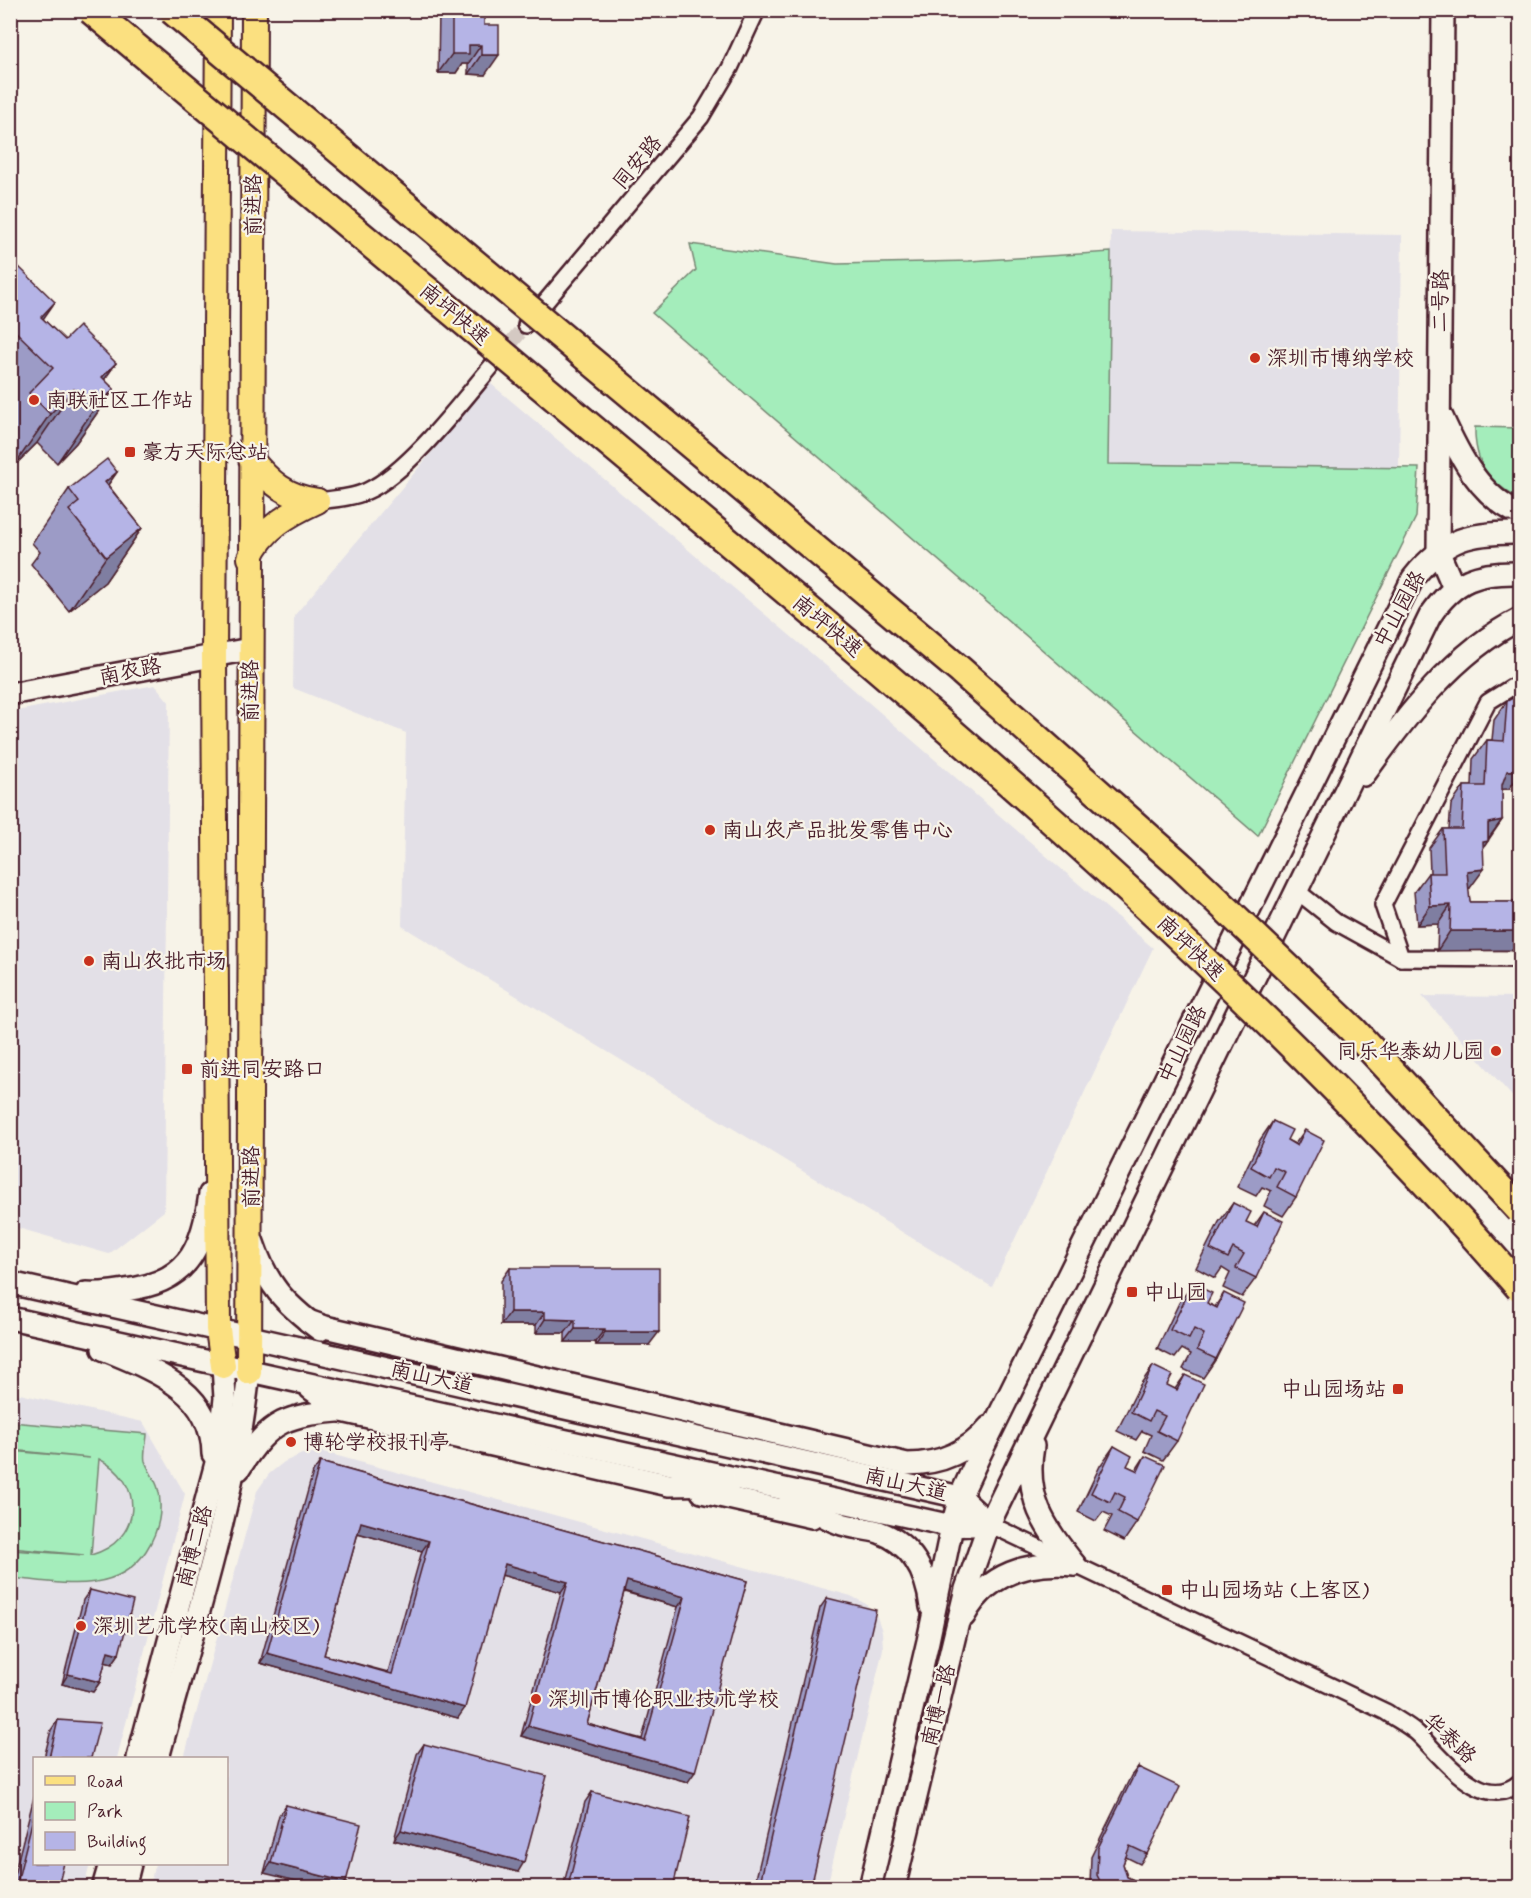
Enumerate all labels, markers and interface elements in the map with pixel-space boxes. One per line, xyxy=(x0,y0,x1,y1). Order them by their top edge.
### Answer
street label: 同安路 xyxy=(607,130,669,196)
street label: 前进路 xyxy=(240,174,268,237)
street label: 二号路 xyxy=(1426,269,1456,333)
street label: 南坪快速 xyxy=(413,277,496,352)
place label: 深圳市博纳学校 xyxy=(1267,345,1414,373)
marker: 深圳市博纳学校 xyxy=(1248,351,1262,365)
place label: 南联社区工作站 xyxy=(46,387,193,415)
marker: 南联社区工作站 xyxy=(27,393,41,407)
place label: 豪方天际总站 xyxy=(142,439,268,467)
marker: 豪方天际总站 xyxy=(123,445,137,459)
street label: 中山园路 xyxy=(1367,566,1432,653)
street label: 南坪快速 xyxy=(786,589,869,664)
street label: 南农路 xyxy=(97,652,164,692)
street label: 前进路 xyxy=(237,660,265,723)
place label: 南山农产品批发零售中心 xyxy=(722,817,953,845)
marker: 南山农产品批发零售中心 xyxy=(703,823,717,837)
street label: 南坪快速 xyxy=(1150,909,1230,988)
place label: 南山农批市场 xyxy=(101,948,227,976)
marker: 南山农批市场 xyxy=(82,954,96,968)
street label: 中山园路 xyxy=(1152,1001,1214,1088)
place label: 同乐华泰幼儿园 xyxy=(1337,1038,1484,1066)
marker: 同乐华泰幼儿园 xyxy=(1489,1044,1503,1058)
place label: 前进同安路口 xyxy=(199,1056,325,1084)
marker: 前进同安路口 xyxy=(180,1062,194,1076)
street label: 前进路 xyxy=(238,1146,266,1209)
place label: 中山园 xyxy=(1144,1279,1207,1307)
marker: 中山园 xyxy=(1125,1285,1139,1299)
street label: 南山大道 xyxy=(388,1355,476,1401)
place label: 中山园场站 xyxy=(1281,1376,1386,1404)
marker: 中山园场站 xyxy=(1391,1382,1405,1396)
place label: 博轮学校报刊亭 xyxy=(303,1429,450,1457)
marker: 博轮学校报刊亭 xyxy=(284,1435,298,1449)
street label: 南山大道 xyxy=(862,1462,950,1508)
street label: 南博二路 xyxy=(171,1502,219,1590)
place label: 中山园场站 (上客区) xyxy=(1179,1577,1370,1605)
marker: 中山园场站 (上客区) xyxy=(1160,1583,1174,1597)
place label: 深圳艺术学校(南山校区) xyxy=(93,1613,320,1641)
marker: 深圳艺术学校(南山校区) xyxy=(74,1619,88,1633)
street label: 南博一路 xyxy=(915,1661,963,1749)
place label: 深圳市博伦职业技术学校 xyxy=(548,1686,779,1714)
marker: 深圳市博伦职业技术学校 xyxy=(529,1692,543,1706)
street label: 华泰路 xyxy=(1417,1707,1482,1770)
legend xyxy=(33,1757,228,1865)
text: Road xyxy=(87,1770,123,1794)
text: Park xyxy=(87,1800,123,1824)
text: Building xyxy=(87,1830,147,1856)

